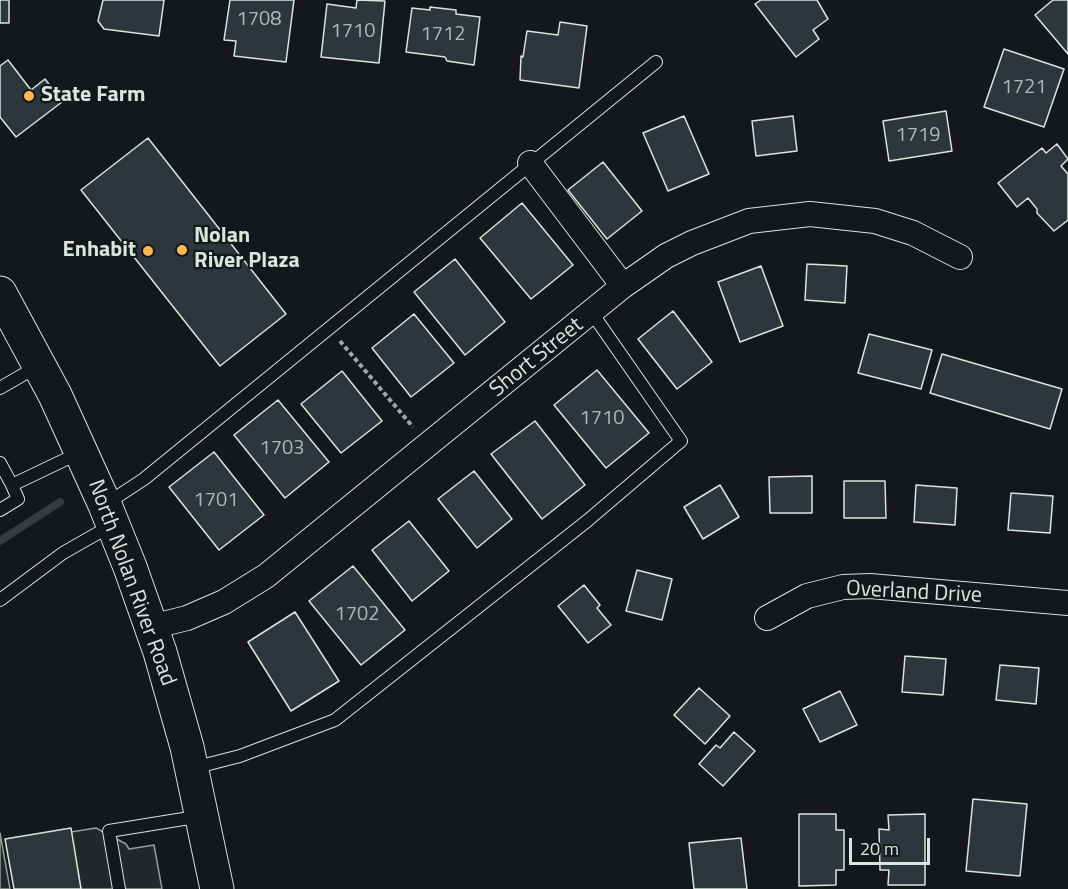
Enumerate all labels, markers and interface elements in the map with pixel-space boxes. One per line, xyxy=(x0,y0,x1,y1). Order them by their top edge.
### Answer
house number: 1708 xyxy=(237,8,281,32)
house number: 1710 xyxy=(331,20,375,44)
house number: 1712 xyxy=(421,23,465,47)
house number: 1721 xyxy=(1002,76,1046,100)
place label: State Farm xyxy=(41,83,145,109)
marker: State Farm xyxy=(22,89,36,103)
house number: 1719 xyxy=(896,124,940,148)
place label: Nolan River Plaza xyxy=(194,224,300,276)
place label: Enhabit xyxy=(63,238,136,264)
marker: Nolan River Plaza xyxy=(175,243,189,257)
marker: Enhabit xyxy=(141,244,155,258)
street label: Short Street xyxy=(485,312,589,404)
house number: 1710 xyxy=(580,407,624,431)
house number: 1703 xyxy=(260,437,304,461)
street label: North Nolan River Road xyxy=(81,476,181,690)
house number: 1701 xyxy=(194,489,238,513)
street label: Overland Drive xyxy=(845,576,983,610)
house number: 1702 xyxy=(335,603,379,627)
scale bar xyxy=(852,826,933,864)
text: 20 m xyxy=(860,835,899,862)

